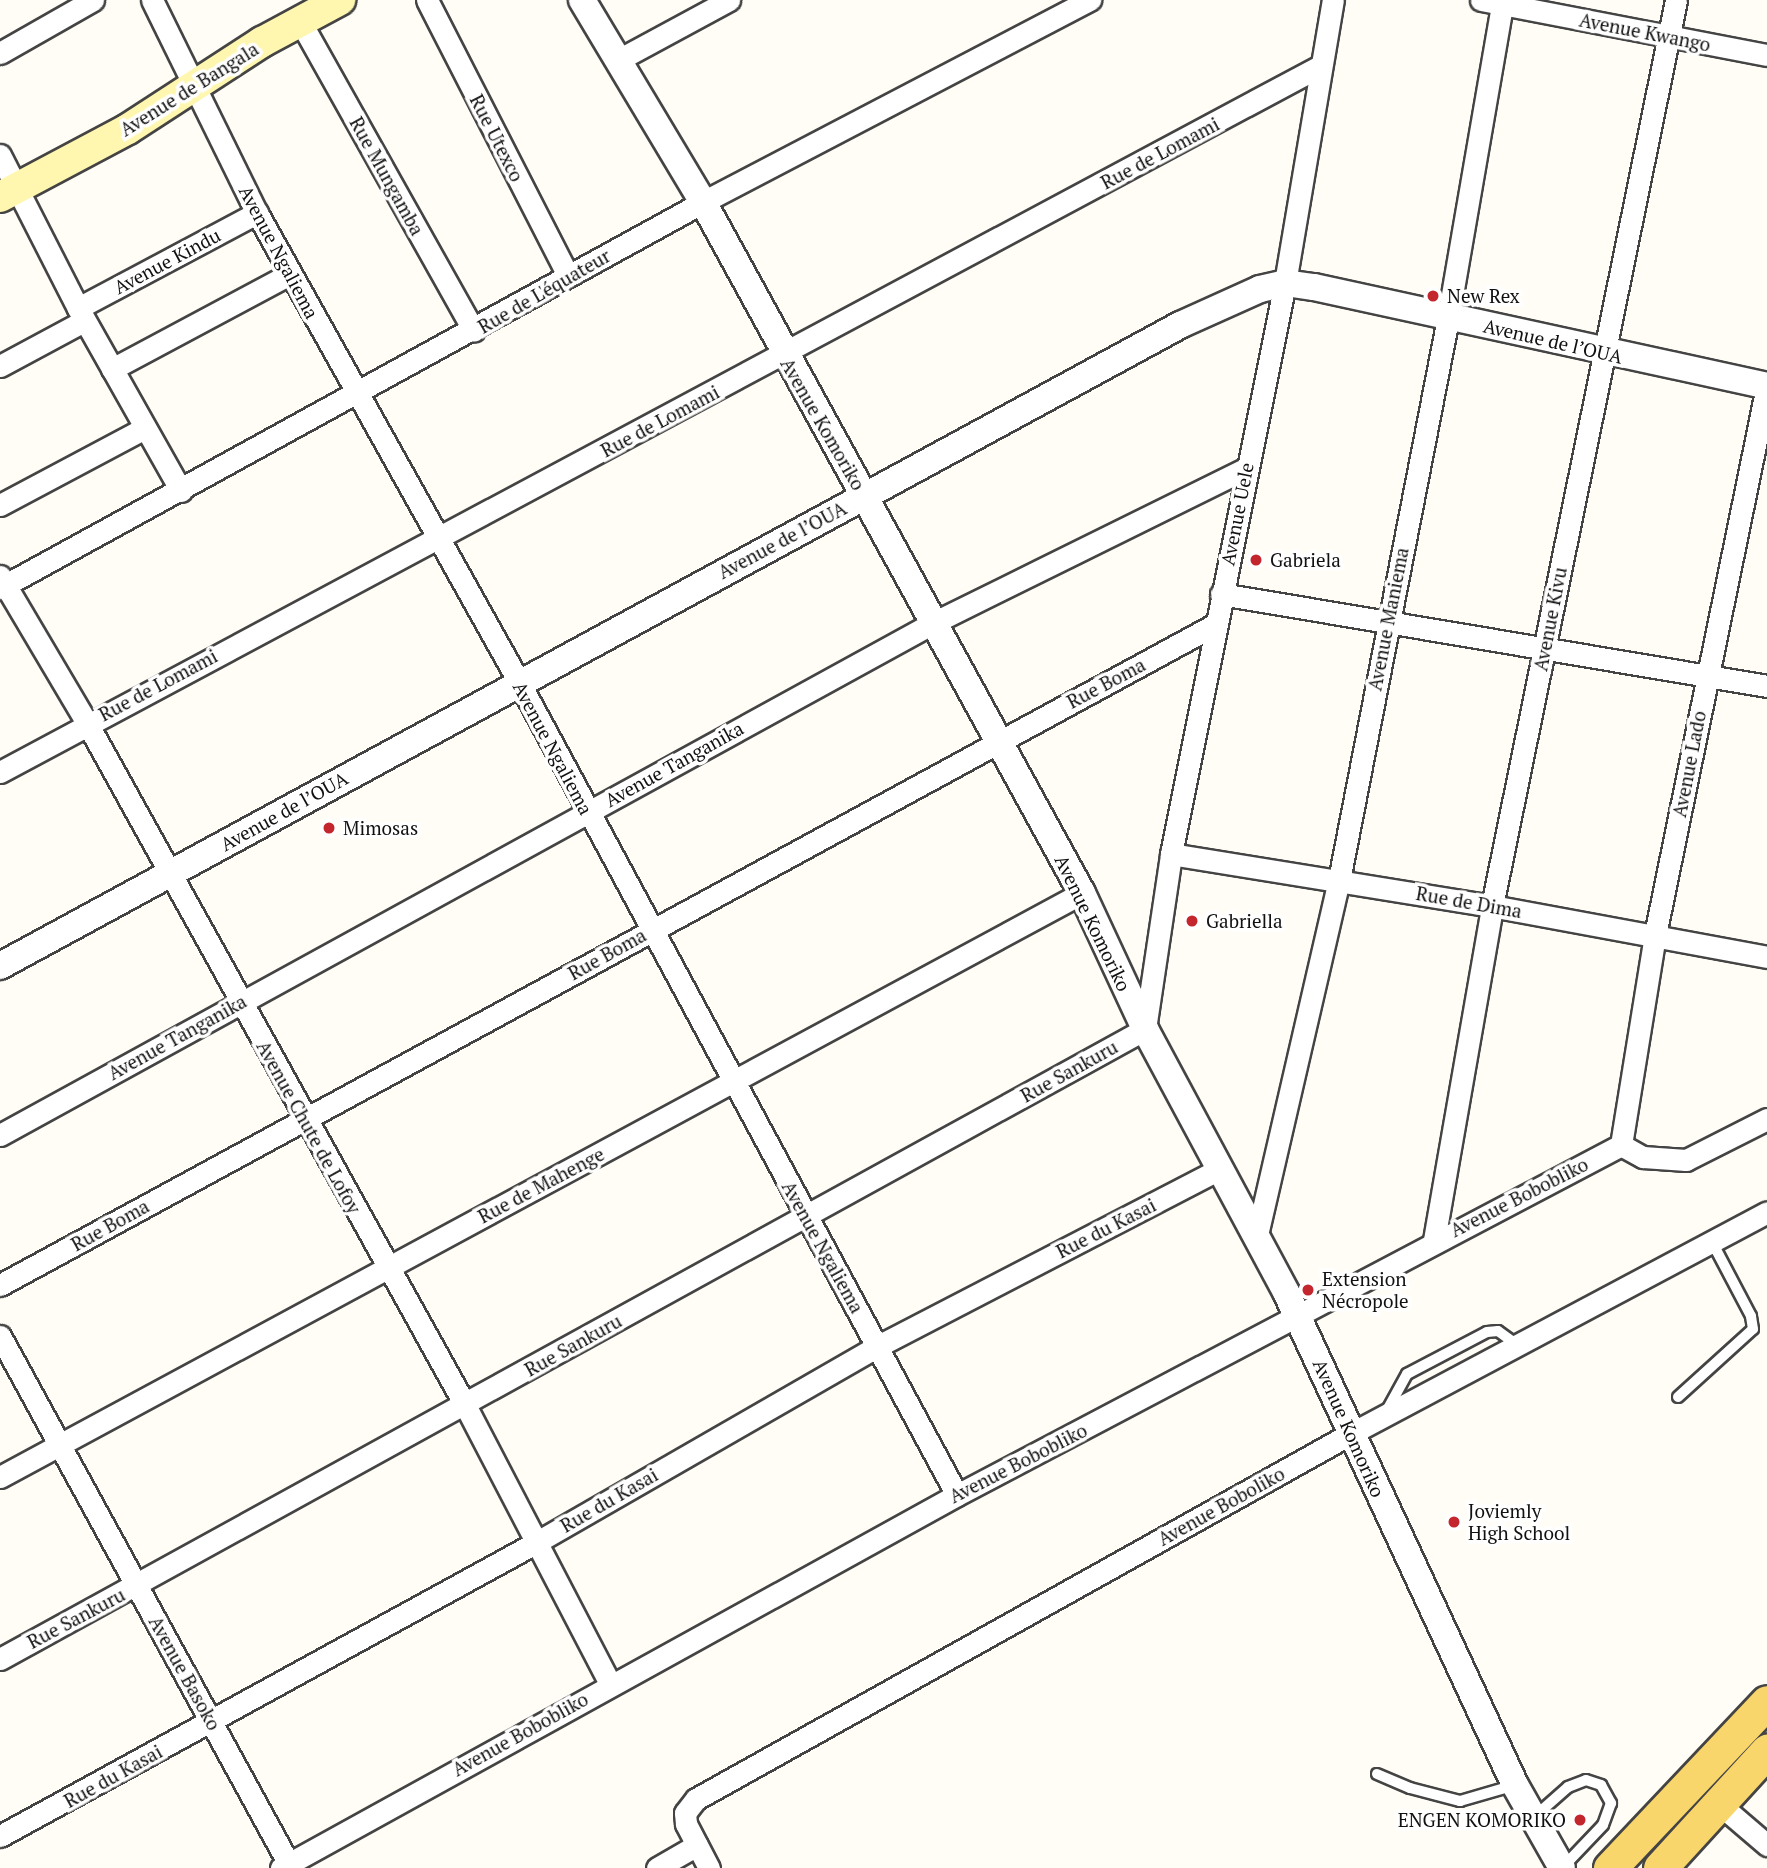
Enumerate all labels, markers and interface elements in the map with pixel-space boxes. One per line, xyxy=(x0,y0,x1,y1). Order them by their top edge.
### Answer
street label: Avenue Kwango xyxy=(1577,8,1713,56)
street label: Avenue de Bangala xyxy=(116,37,262,141)
street label: Rue Utexco xyxy=(465,91,529,185)
street label: Rue de Lomami xyxy=(1097,112,1223,194)
street label: Rue Mungamba xyxy=(345,113,429,239)
street label: Avenue Ngaliema xyxy=(234,182,324,322)
street label: Avenue Kindu xyxy=(110,223,224,299)
street label: Rue de L'équateur xyxy=(474,244,614,338)
place label: New Rex xyxy=(1447,285,1520,307)
marker: New Rex xyxy=(1425,288,1441,304)
street label: Avenue de l’OUA xyxy=(1481,314,1625,368)
street label: Avenue Komoriko xyxy=(776,354,870,494)
street label: Rue de Lomami xyxy=(597,380,723,462)
street label: Avenue Uele xyxy=(1216,461,1258,567)
street label: Avenue de l’OUA xyxy=(714,497,850,583)
street label: Avenue Maniema xyxy=(1363,545,1413,693)
place label: Gabriela xyxy=(1270,549,1341,571)
marker: Gabriela xyxy=(1248,552,1264,568)
street label: Avenue Kivu xyxy=(1529,565,1571,673)
street label: Rue de Lomami xyxy=(95,644,221,726)
street label: Rue Boma xyxy=(1063,653,1149,713)
street label: Avenue Ngaliema xyxy=(508,678,598,818)
street label: Avenue Lado xyxy=(1668,709,1710,819)
street label: Avenue Tanganika xyxy=(601,716,747,812)
street label: Avenue de l’OUA xyxy=(216,767,352,855)
place label: Mimosas xyxy=(343,817,418,839)
marker: Mimosas xyxy=(321,820,337,836)
street label: Avenue Komoriko xyxy=(1050,851,1136,995)
street label: Rue de Dima xyxy=(1414,881,1524,923)
place label: Gabriella xyxy=(1206,910,1283,932)
marker: Gabriella xyxy=(1184,913,1200,929)
street label: Rue Boma xyxy=(564,923,650,985)
street label: Avenue Tanganika xyxy=(104,989,250,1085)
street label: Rue Sankuru xyxy=(1017,1035,1121,1107)
street label: Avenue Chute de Lofoy xyxy=(252,1037,366,1217)
street label: Rue de Mahenge xyxy=(474,1142,608,1228)
street label: Avenue Bobobliko xyxy=(1446,1152,1592,1242)
street label: Avenue Ngaliema xyxy=(777,1177,869,1317)
street label: Rue du Kasai xyxy=(1052,1193,1160,1263)
street label: Rue Boma xyxy=(67,1194,153,1256)
place label: Extension Nécropole xyxy=(1322,1268,1409,1312)
marker: Extension Nécropole xyxy=(1300,1282,1316,1298)
street label: Rue Sankuru xyxy=(521,1309,625,1381)
street label: Avenue Komoriko xyxy=(1308,1355,1390,1501)
street label: Avenue Bobobliko xyxy=(945,1418,1091,1508)
street label: Avenue Boboliko xyxy=(1154,1462,1288,1550)
street label: Rue du Kasai xyxy=(556,1463,662,1537)
place label: Joviemly High School xyxy=(1468,1500,1570,1544)
marker: Joviemly High School xyxy=(1446,1514,1462,1530)
street label: Rue Sankuru xyxy=(23,1583,129,1653)
street label: Avenue Basoko xyxy=(144,1612,226,1734)
street label: Avenue Bobobliko xyxy=(448,1687,592,1781)
street label: Rue du Kasai xyxy=(60,1740,166,1812)
place label: ENGEN KOMORIKO xyxy=(1398,1809,1566,1831)
marker: ENGEN KOMORIKO xyxy=(1572,1812,1588,1828)

